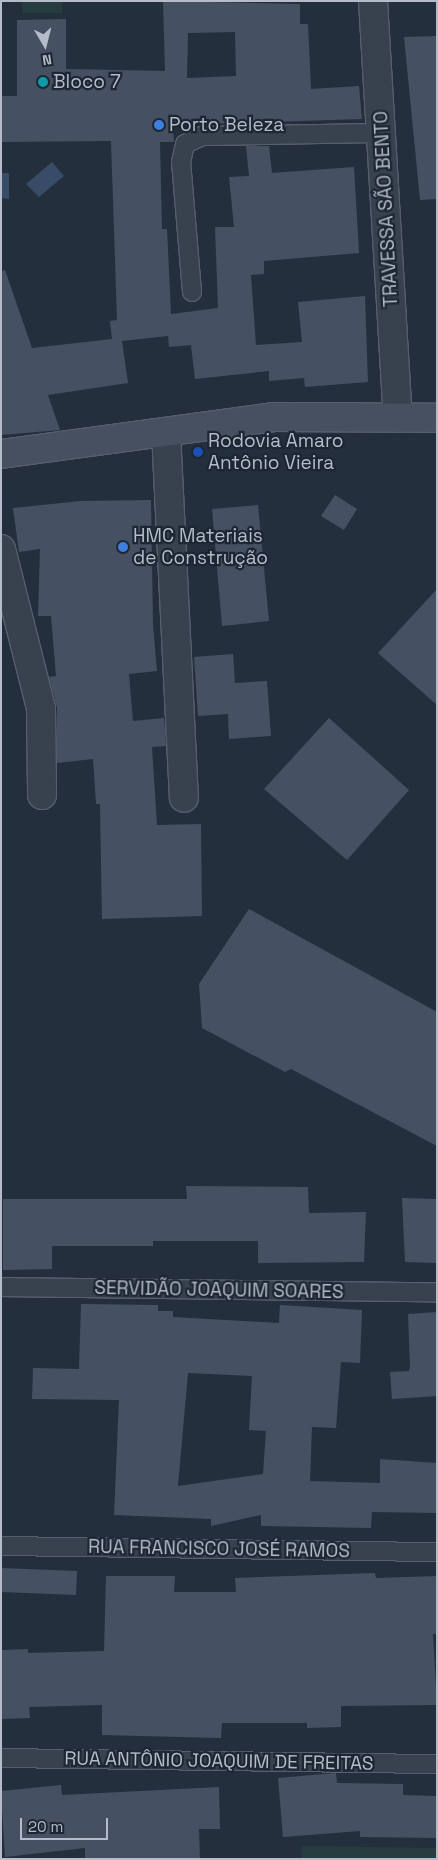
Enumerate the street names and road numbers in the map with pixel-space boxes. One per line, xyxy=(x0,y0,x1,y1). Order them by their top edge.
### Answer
street label: TRAVESSA SÃO BENTO xyxy=(369,110,403,308)
street label: SERVIDÃO JOAQUIM SOARES xyxy=(94,1276,344,1304)
street label: RUA FRANCISCO JOSÉ RAMOS xyxy=(88,1535,350,1563)
street label: RUA ANTÔNIO JOAQUIM DE FREITAS xyxy=(64,1747,374,1775)

